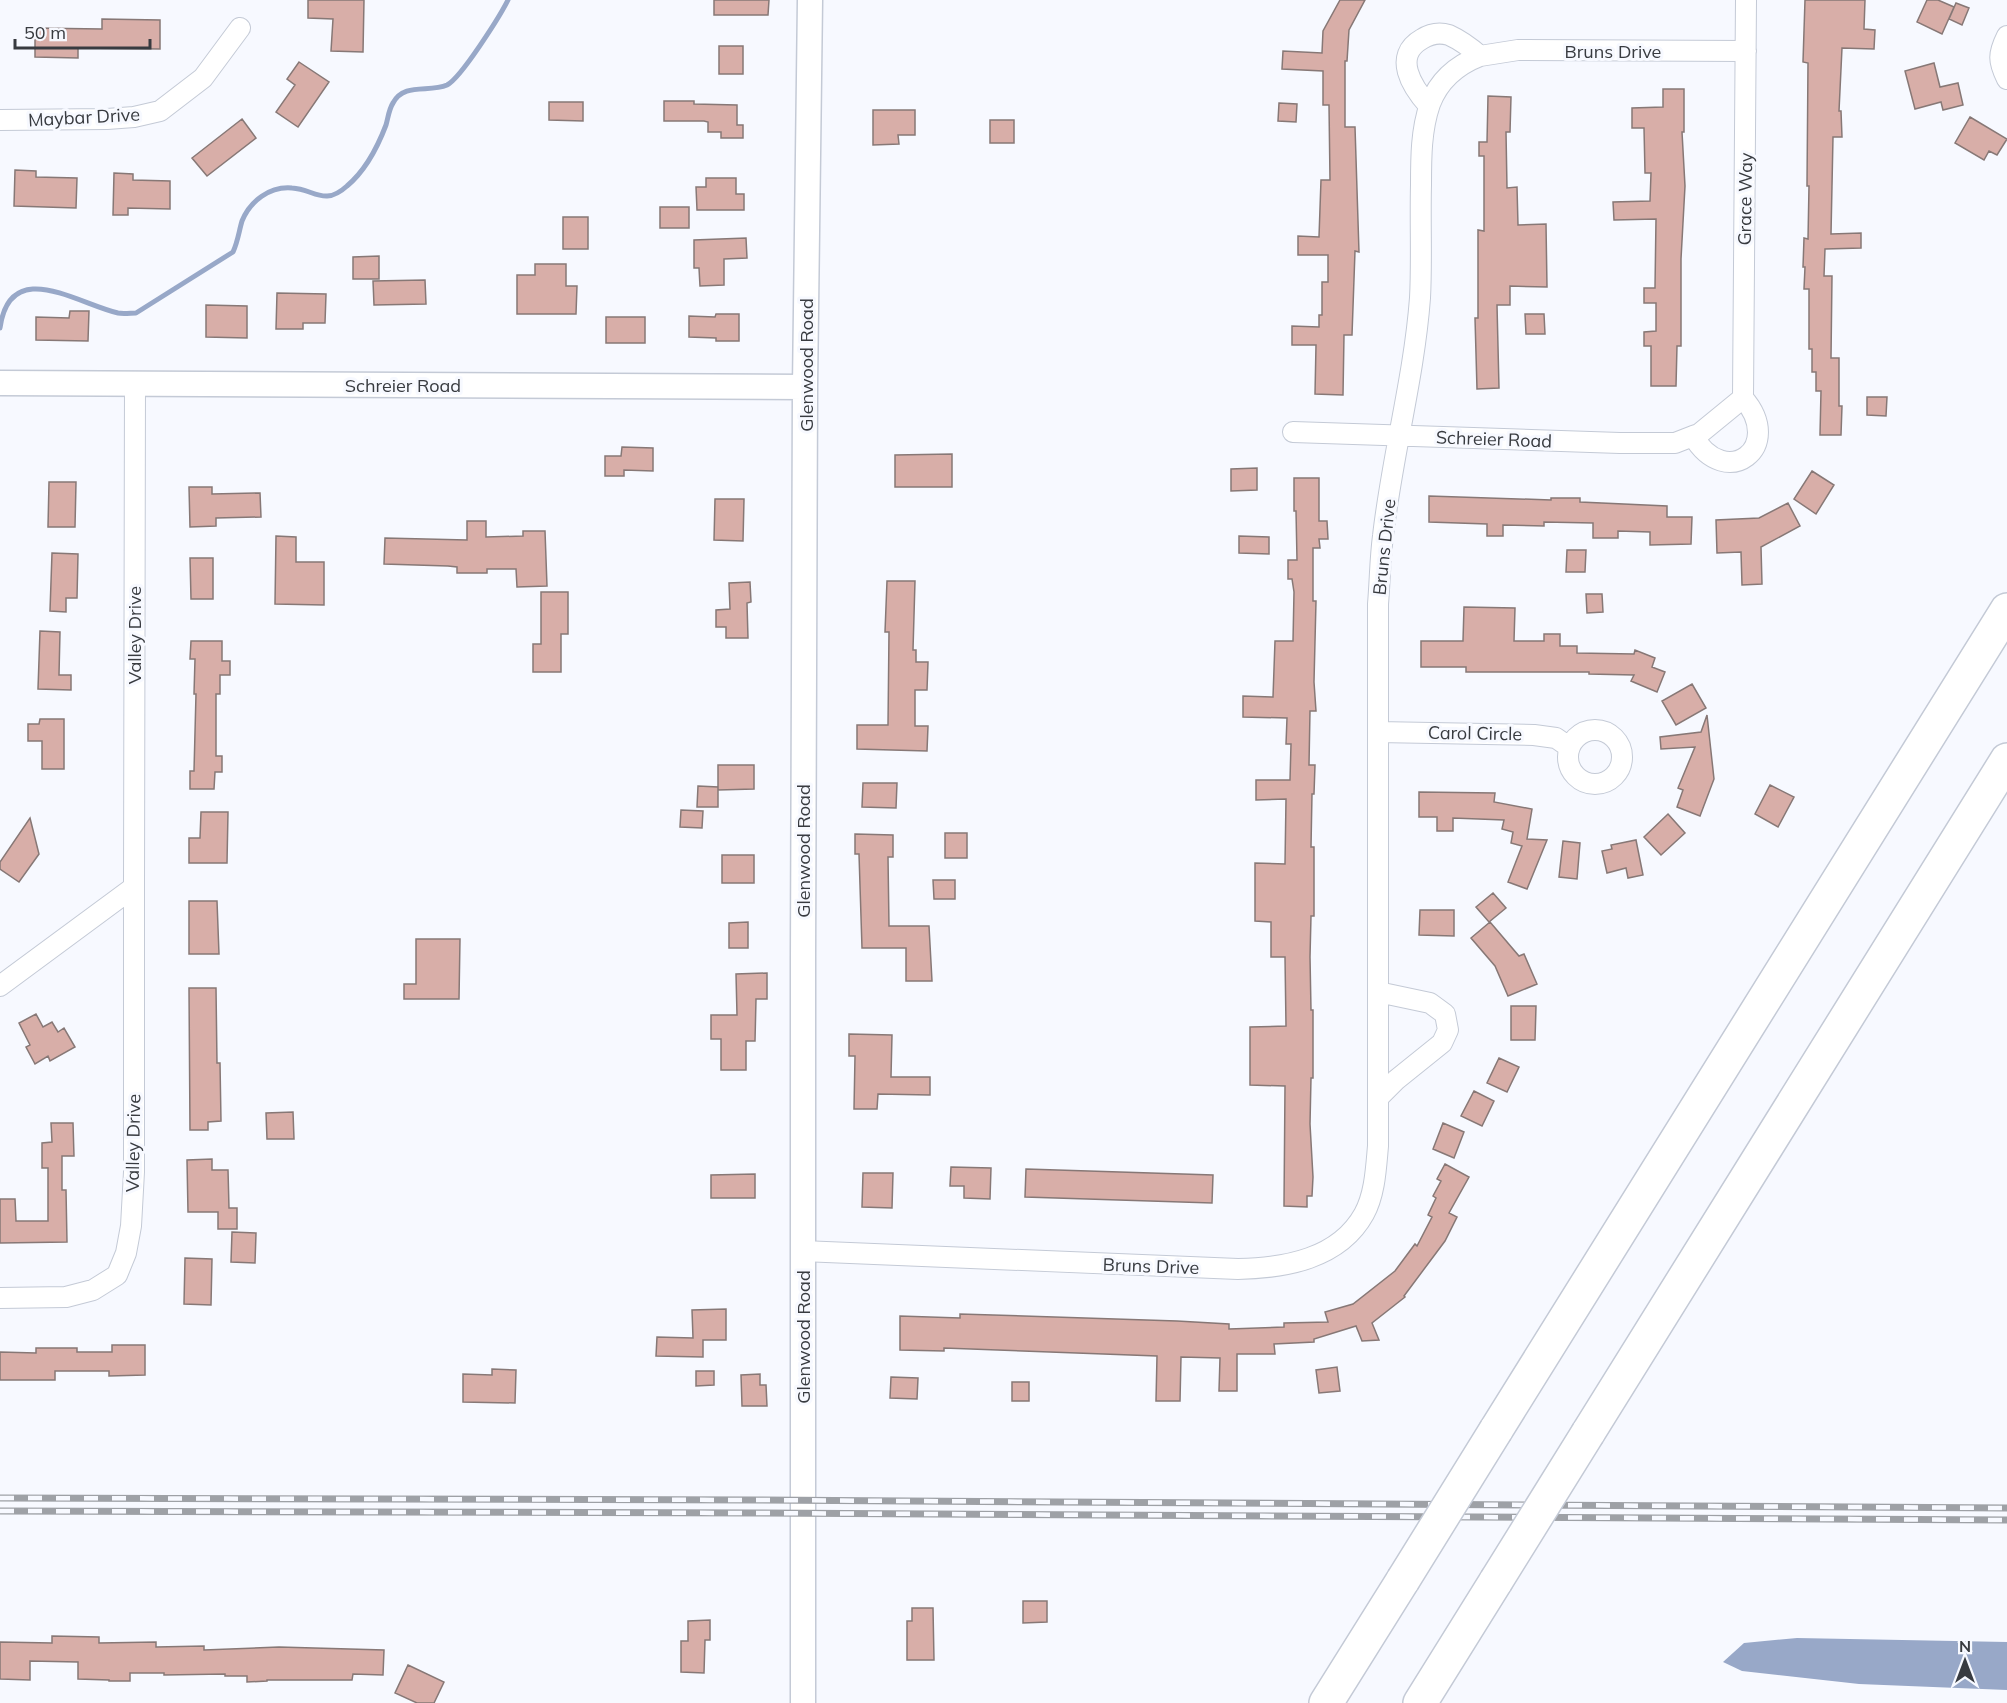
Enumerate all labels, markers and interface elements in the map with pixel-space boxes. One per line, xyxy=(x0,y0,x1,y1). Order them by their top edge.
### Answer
scale bar xyxy=(15,12,150,50)
text: 50 m xyxy=(24,21,66,44)
street label: Bruns Drive xyxy=(1565,40,1661,63)
street label: Maybar Drive xyxy=(27,103,141,131)
street label: Grace Way xyxy=(1733,152,1757,246)
street label: Glenwood Road xyxy=(795,298,818,432)
street label: Schreier Road xyxy=(345,374,461,397)
street label: Schreier Road xyxy=(1435,425,1553,453)
street label: Bruns Drive xyxy=(1368,498,1400,596)
street label: Valley Drive xyxy=(123,586,146,684)
street label: Carol Circle xyxy=(1428,721,1522,745)
street label: Glenwood Road xyxy=(792,784,815,918)
street label: Valley Drive xyxy=(121,1094,145,1192)
street label: Bruns Drive xyxy=(1102,1253,1200,1279)
street label: Glenwood Road xyxy=(792,1270,815,1404)
north arrow xyxy=(1935,1631,1995,1691)
text: N xyxy=(1959,1636,1971,1656)

